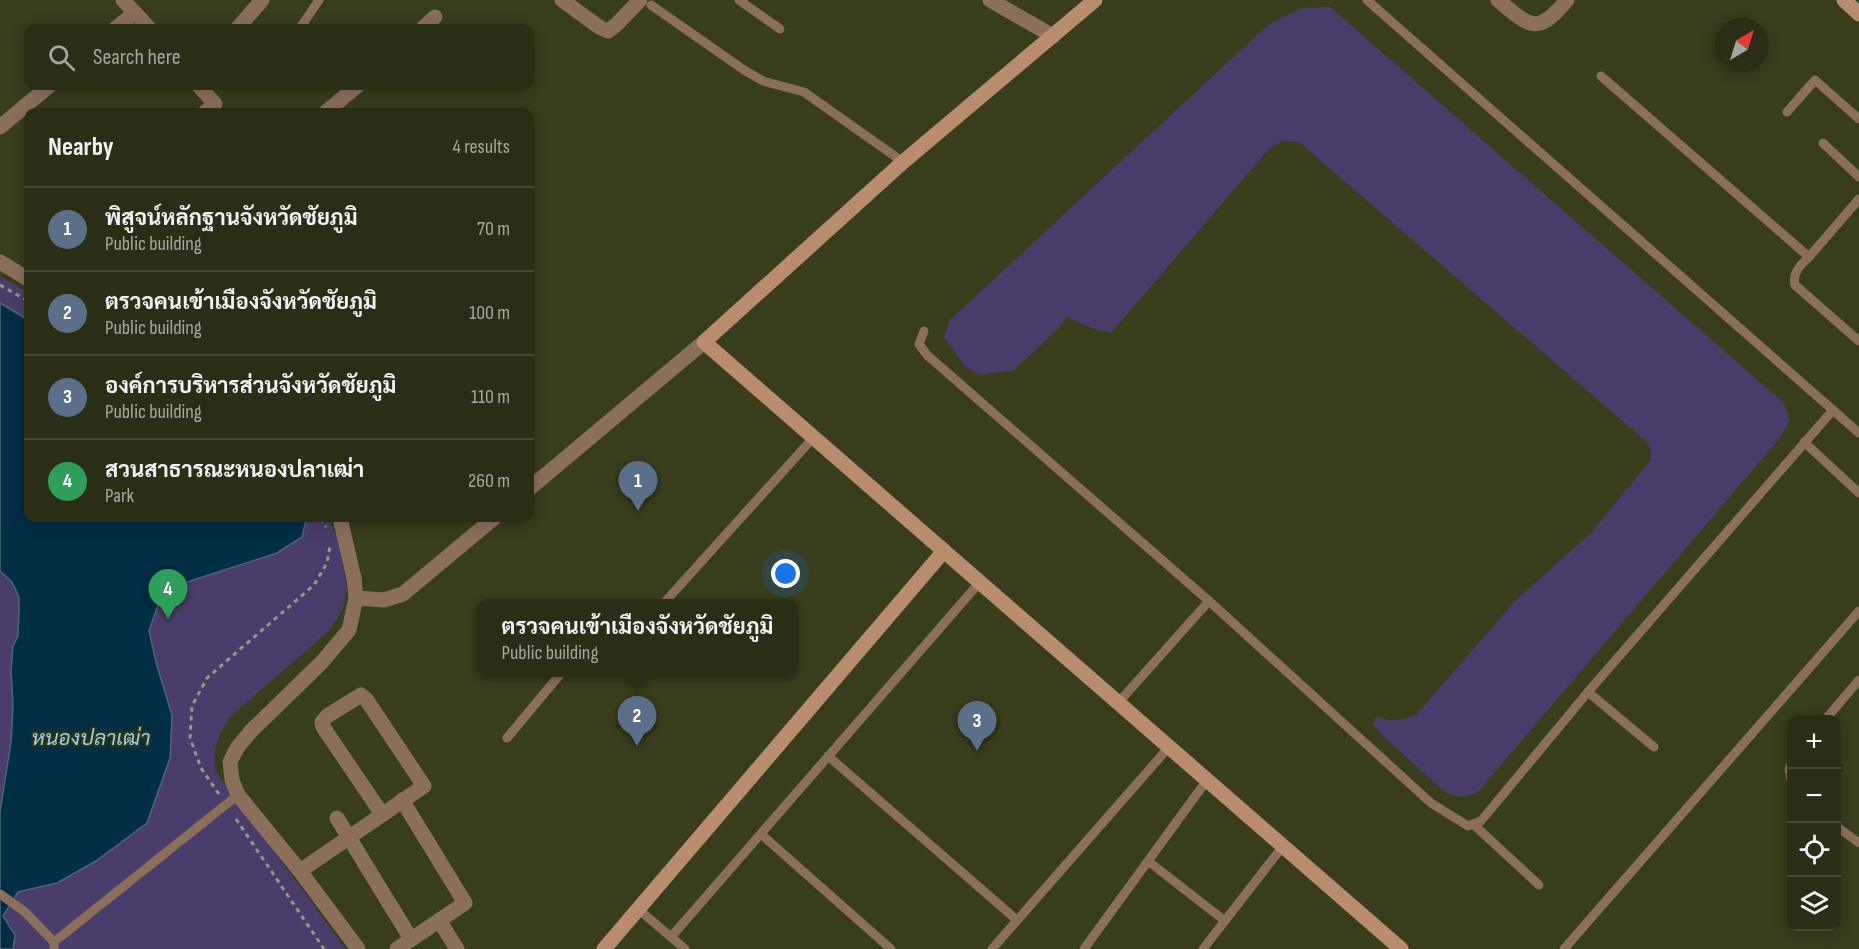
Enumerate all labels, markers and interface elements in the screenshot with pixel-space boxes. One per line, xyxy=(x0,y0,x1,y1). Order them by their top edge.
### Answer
north arrow xyxy=(1715,18,1769,72)
search box xyxy=(24,24,534,90)
icon: search xyxy=(45,41,78,74)
text: Search here xyxy=(93,44,180,71)
text: Nearby xyxy=(48,132,114,163)
text: 4 results xyxy=(453,135,510,159)
text: พิสูจน์หลักฐานจังหวัดชัยภูมิ xyxy=(105,205,358,232)
text: 1 xyxy=(64,217,71,241)
text: 70 m xyxy=(477,217,510,241)
text: Public building xyxy=(105,232,202,256)
text: ตรวจคนเข้าเมืองจังหวัดชัยภูมิ xyxy=(105,289,377,316)
text: 2 xyxy=(63,301,72,325)
text: 100 m xyxy=(469,301,510,325)
text: Public building xyxy=(105,316,202,340)
text: องค์การบริหารส่วนจังหวัดชัยภูมิ xyxy=(105,373,396,400)
text: 3 xyxy=(63,385,72,409)
text: 110 m xyxy=(471,385,510,409)
text: Public building xyxy=(105,400,202,424)
text: สวนสาธารณะหนองปลาเฒ่า xyxy=(105,457,364,484)
pin: 1 xyxy=(618,462,658,511)
text: 4 xyxy=(63,469,72,493)
text: 260 m xyxy=(468,469,510,493)
text: Park xyxy=(105,484,134,508)
your location xyxy=(771,559,800,588)
pin: 4 xyxy=(148,570,188,619)
popup xyxy=(477,599,798,677)
text: ตรวจคนเข้าเมืองจังหวัดชัยภูมิ xyxy=(502,614,773,641)
text: Public building xyxy=(502,641,598,665)
pin: 2 xyxy=(618,696,656,746)
pin: 3 xyxy=(958,702,996,751)
map controls xyxy=(1787,715,1841,931)
button: + xyxy=(1787,715,1841,769)
water label: หนองปลาเฒ่า xyxy=(32,726,150,751)
button: − xyxy=(1787,769,1841,823)
button: locate xyxy=(1787,823,1841,877)
button: layers xyxy=(1787,877,1841,931)

